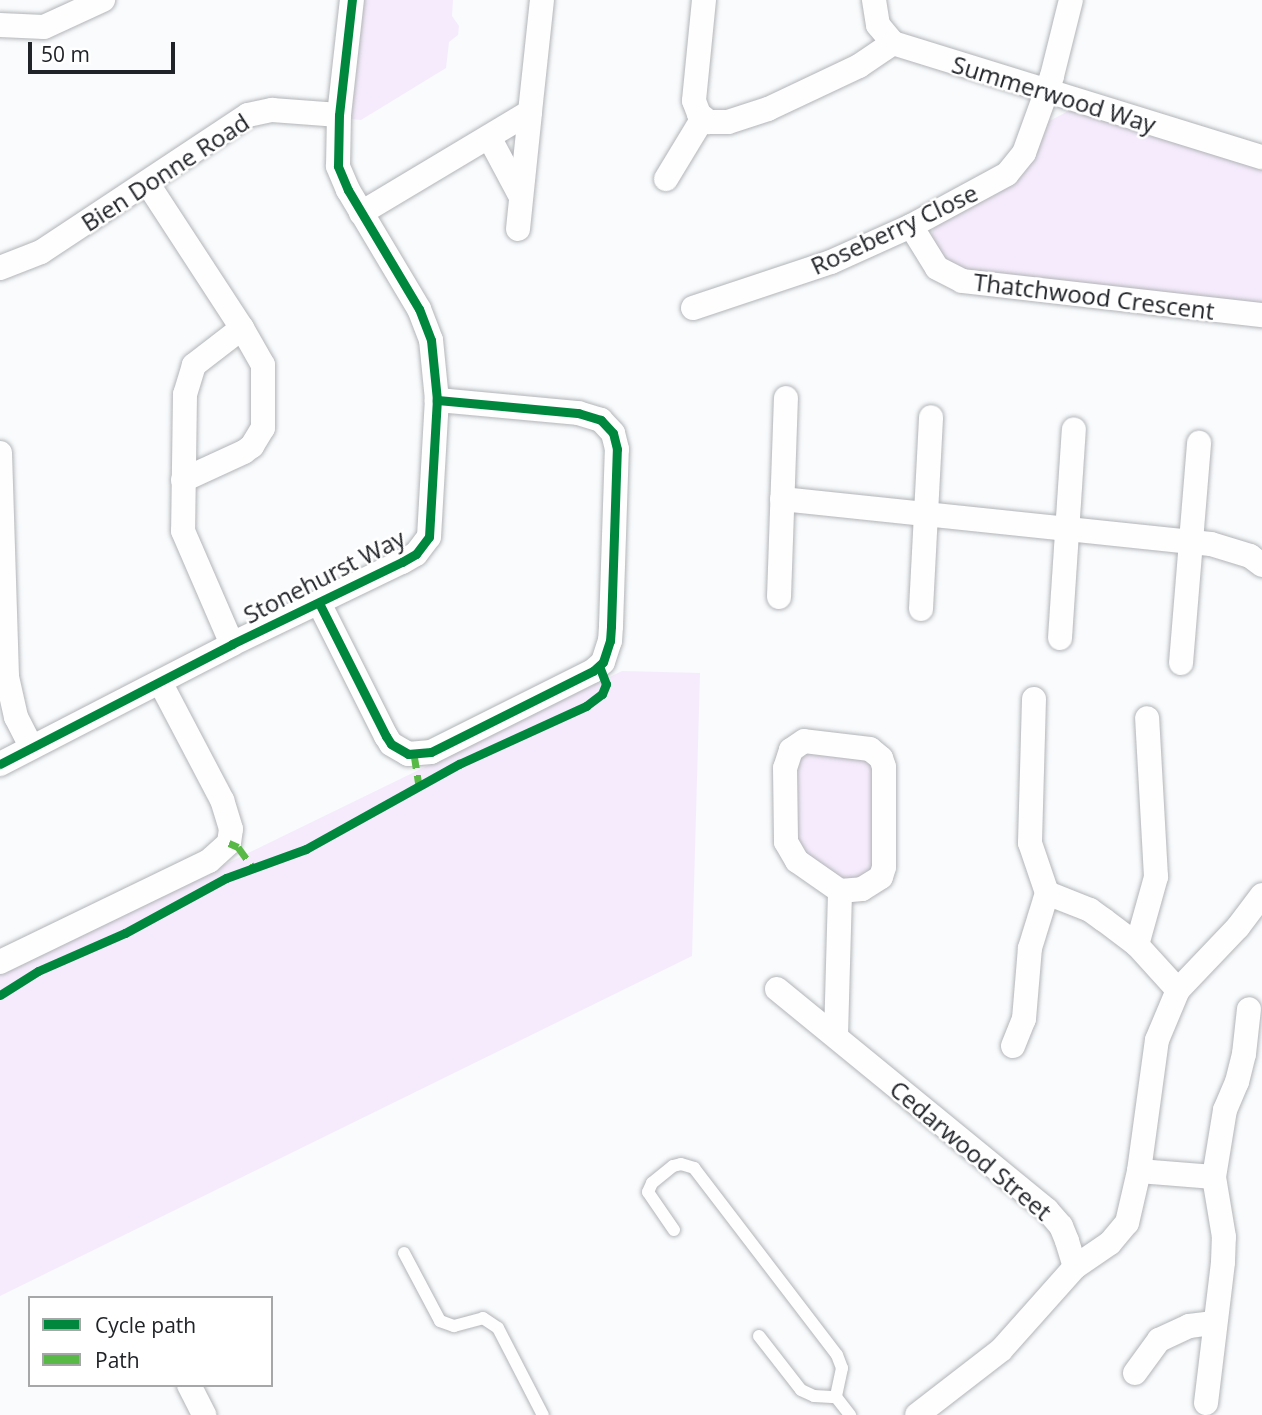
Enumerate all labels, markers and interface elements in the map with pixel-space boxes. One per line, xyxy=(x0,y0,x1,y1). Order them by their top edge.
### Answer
scale bar xyxy=(32,28,178,72)
text: 50 m xyxy=(41,40,90,68)
street label: Summerwood Way xyxy=(949,49,1159,139)
street label: Bien Donne Road xyxy=(76,107,254,237)
street label: Roseberry Close xyxy=(806,178,982,280)
street label: Thatchwood Crescent xyxy=(972,267,1216,325)
street label: Stonehurst Way xyxy=(238,523,410,629)
street label: Cedarwood Street xyxy=(884,1074,1058,1226)
legend xyxy=(28,1296,273,1387)
text: Cycle path xyxy=(95,1311,196,1339)
text: Path xyxy=(95,1346,140,1374)

